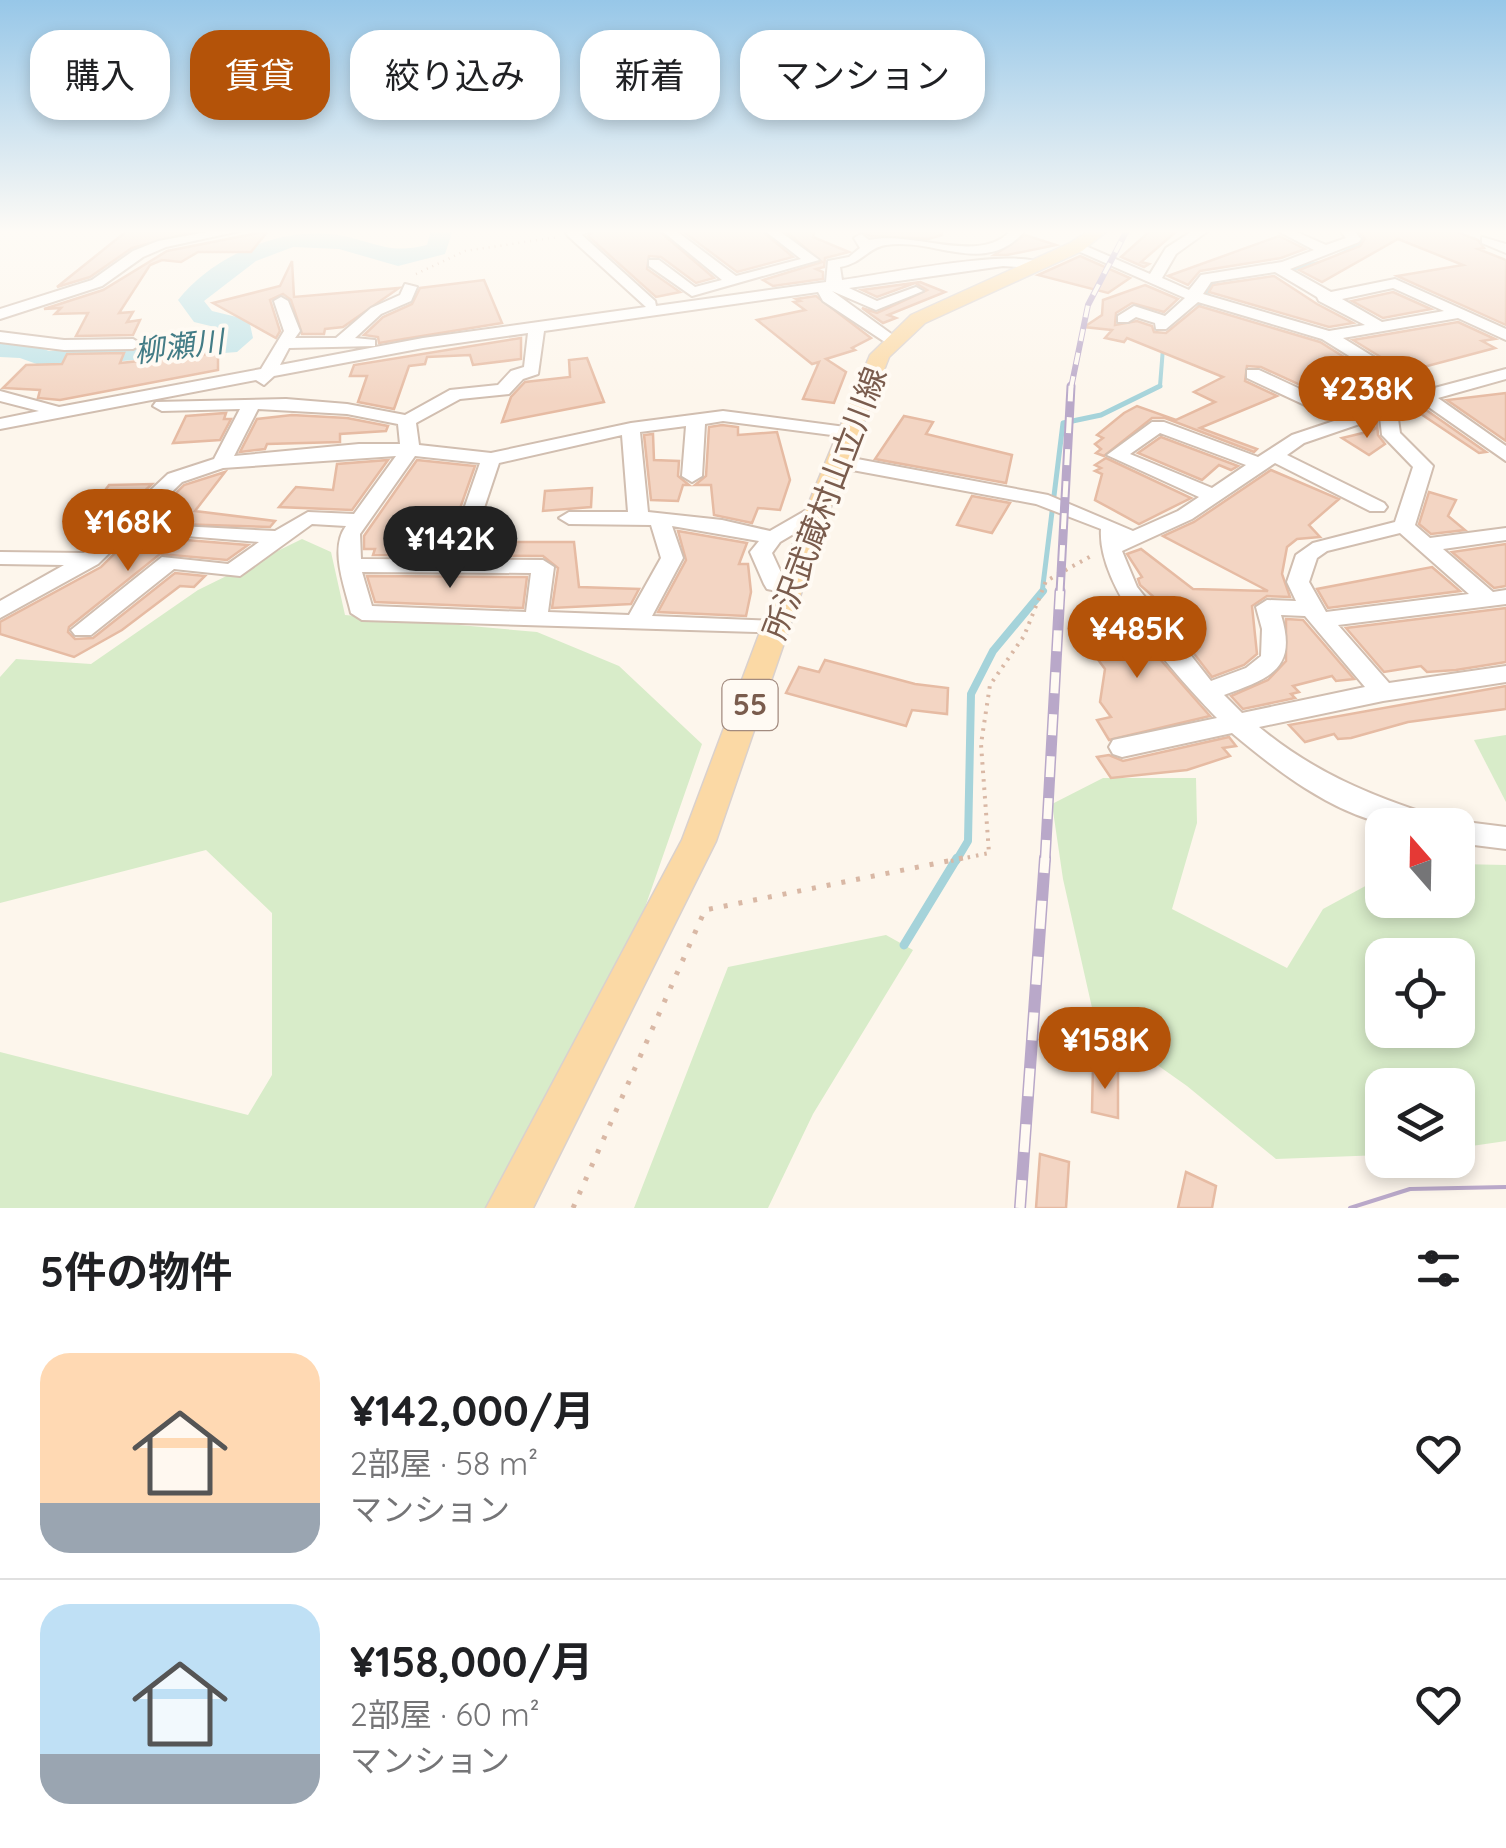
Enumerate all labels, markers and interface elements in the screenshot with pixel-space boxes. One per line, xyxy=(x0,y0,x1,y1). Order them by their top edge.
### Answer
chip: 購入 xyxy=(30,30,170,120)
chip: 賃貸 xyxy=(190,30,330,120)
chip: 絞り込み xyxy=(350,30,560,120)
chip: 新着 xyxy=(580,30,720,120)
chip: マンション xyxy=(740,30,985,120)
water label: 柳瀬川 xyxy=(132,321,229,370)
pin: ¥238K xyxy=(1297,356,1437,441)
street label: 所沢武蔵村山立川線 xyxy=(754,361,894,644)
text: ¥238K xyxy=(1321,368,1413,408)
pin: ¥168K xyxy=(58,489,198,574)
text: ¥168K xyxy=(84,501,172,541)
pin: ¥142K xyxy=(380,506,520,591)
text: ¥142K xyxy=(405,518,495,558)
pin: ¥485K xyxy=(1067,596,1207,681)
text: ¥485K xyxy=(1090,608,1184,648)
road number: 55 xyxy=(722,680,778,730)
north arrow xyxy=(1365,808,1475,918)
map controls xyxy=(1365,808,1475,1178)
button: locate xyxy=(1365,938,1475,1048)
pin: ¥158K xyxy=(1035,1007,1175,1092)
text: ¥158K xyxy=(1061,1019,1149,1059)
button: layers xyxy=(1365,1068,1475,1178)
icon: filters xyxy=(1411,1241,1466,1296)
text: 5件の物件 xyxy=(40,1245,232,1298)
text: ¥142,000/月 xyxy=(350,1384,595,1437)
icon: home xyxy=(120,1393,240,1513)
icon: heart xyxy=(1411,1426,1466,1481)
text: 2部屋 · 58 m² xyxy=(350,1443,538,1483)
text: マンション xyxy=(350,1489,510,1529)
text: ¥158,000/月 xyxy=(350,1635,593,1688)
icon: home xyxy=(120,1644,240,1764)
icon: heart xyxy=(1411,1677,1466,1732)
text: 2部屋 · 60 m² xyxy=(350,1694,540,1734)
text: マンション xyxy=(350,1740,510,1780)

